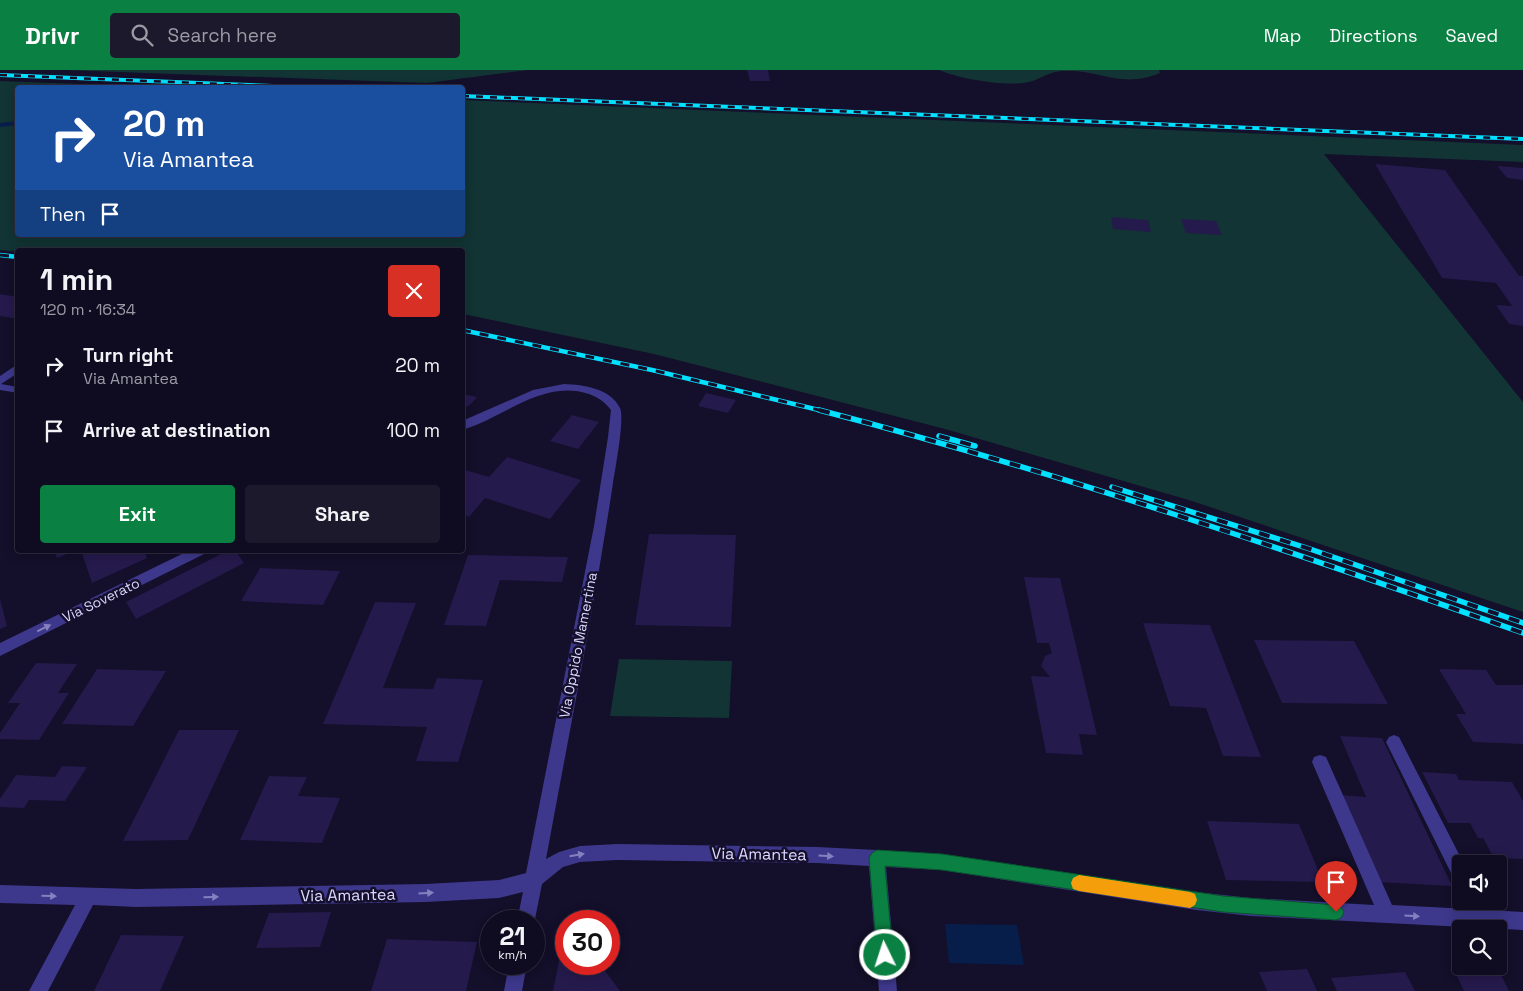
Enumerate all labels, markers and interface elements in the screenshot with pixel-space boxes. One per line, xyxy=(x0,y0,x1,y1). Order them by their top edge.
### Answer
search box xyxy=(110,13,460,58)
text: Drivr xyxy=(25,20,80,51)
icon: search xyxy=(128,21,156,49)
text: Search here xyxy=(168,23,277,48)
text: Map xyxy=(1264,24,1301,47)
text: Directions xyxy=(1329,24,1418,47)
text: Saved xyxy=(1446,24,1498,47)
text: 20 m xyxy=(123,102,205,146)
icon: right xyxy=(40,105,105,170)
text: Via Amantea xyxy=(123,145,254,173)
icon: arrive xyxy=(96,200,124,228)
text: Then xyxy=(40,202,86,227)
text: 1 min xyxy=(40,260,113,299)
button: close xyxy=(388,265,440,317)
text: 120 m · 16:34 xyxy=(40,299,136,320)
text: Turn right xyxy=(83,343,173,368)
icon: right xyxy=(40,352,68,380)
text: 20 m xyxy=(395,353,440,378)
text: Via Amantea xyxy=(83,368,178,389)
icon: arrive xyxy=(40,417,68,445)
text: Arrive at destination xyxy=(83,418,271,443)
text: 100 m xyxy=(386,418,440,443)
button: Exit xyxy=(40,485,235,543)
button: Share xyxy=(245,485,440,543)
street label: Via Oppido Mamertina xyxy=(555,571,601,719)
street label: Via Soverato xyxy=(59,574,143,626)
one-way arrow xyxy=(36,624,51,632)
street label: Via Amantea xyxy=(711,843,807,865)
one-way arrow xyxy=(569,851,585,859)
one-way arrow xyxy=(819,852,835,860)
map controls xyxy=(1452,855,1507,975)
button: sound xyxy=(1452,855,1507,910)
pin xyxy=(1315,861,1357,912)
icon: arrive xyxy=(1322,868,1350,896)
street label: Via Amantea xyxy=(300,884,396,906)
one-way arrow xyxy=(418,889,434,897)
one-way arrow xyxy=(41,893,57,901)
one-way arrow xyxy=(203,893,219,901)
speed limit sign: 30 xyxy=(555,910,620,975)
one-way arrow xyxy=(1404,912,1420,920)
text: 21 xyxy=(499,920,526,952)
button: search xyxy=(1452,920,1507,975)
position arrow xyxy=(858,928,910,980)
text: km/h xyxy=(498,947,527,963)

